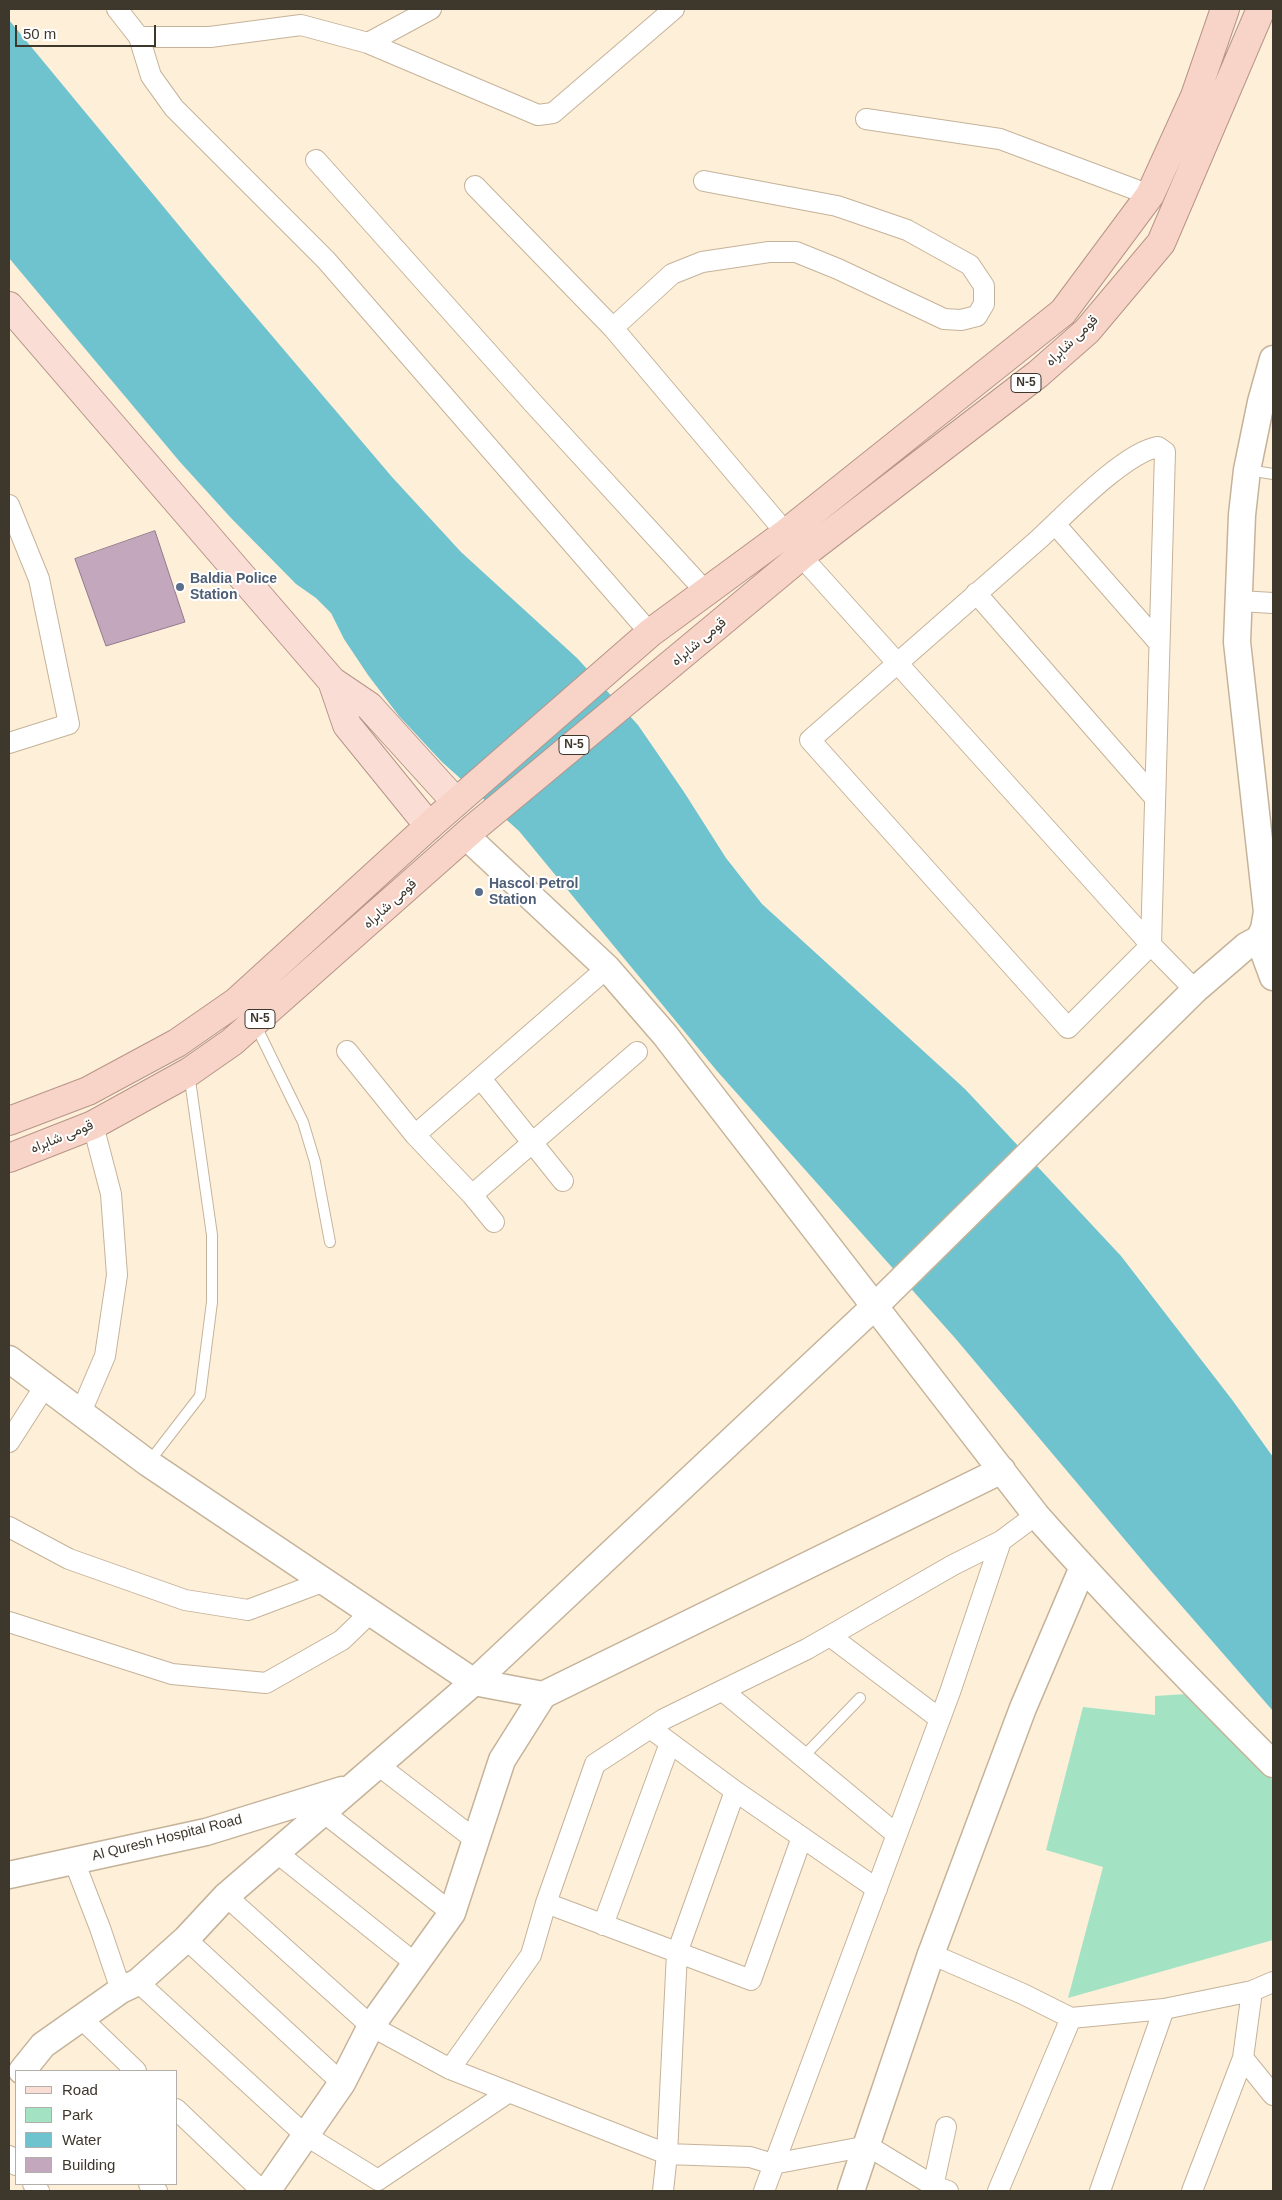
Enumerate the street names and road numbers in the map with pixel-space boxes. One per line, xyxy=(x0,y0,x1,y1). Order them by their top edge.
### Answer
street label: قومی شاہراہ xyxy=(1042,312,1102,370)
road number: N-5 xyxy=(1011,373,1041,392)
street label: قومی شاہراہ xyxy=(668,614,730,670)
road number: N-5 xyxy=(559,736,589,754)
street label: قومی شاہراہ xyxy=(360,876,420,932)
road number: N-5 xyxy=(245,1010,275,1028)
street label: قومی شاہراہ xyxy=(28,1117,96,1157)
street label: Al Quresh Hospital Road xyxy=(90,1811,244,1865)

